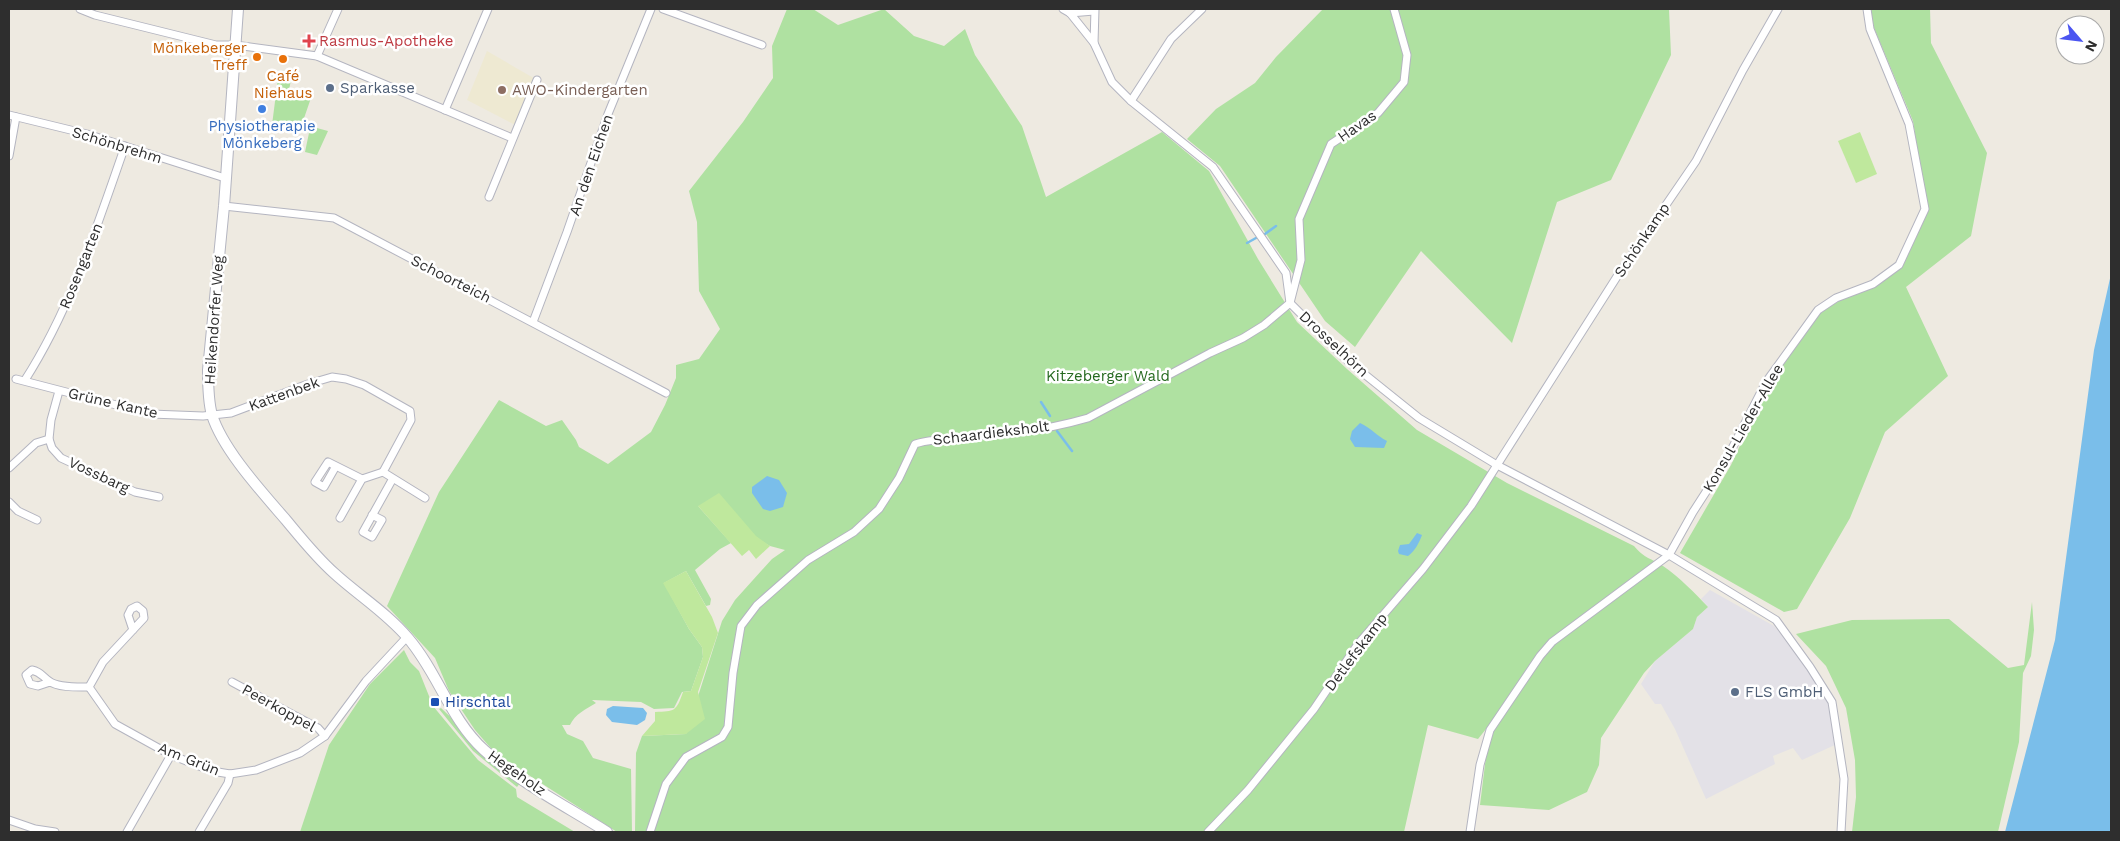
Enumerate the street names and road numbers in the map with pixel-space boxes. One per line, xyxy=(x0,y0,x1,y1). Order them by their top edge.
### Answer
street label: Havas xyxy=(1334,106,1380,146)
street label: An den Eichen xyxy=(565,112,617,218)
street label: Schönbrehm xyxy=(70,123,164,167)
street label: Schönkamp xyxy=(1610,199,1674,281)
street label: Rosengarten xyxy=(56,220,106,312)
street label: Schoorteich xyxy=(408,251,494,307)
street label: Heikendorfer Weg xyxy=(200,255,228,385)
street label: Drosselhörn xyxy=(1296,307,1372,381)
street label: Konsul-Lieder-Allee xyxy=(1699,361,1787,495)
street label: Kattenbek xyxy=(246,373,322,415)
street label: Grüne Kante xyxy=(66,384,160,422)
street label: Schaardieksholt xyxy=(932,417,1051,449)
street label: Vossbarg xyxy=(66,453,132,497)
street label: Detlefskamp xyxy=(1321,609,1391,695)
street label: Peerkoppel xyxy=(239,680,319,736)
street label: Am Grün xyxy=(156,739,222,779)
street label: Hegeholz xyxy=(484,746,550,800)

